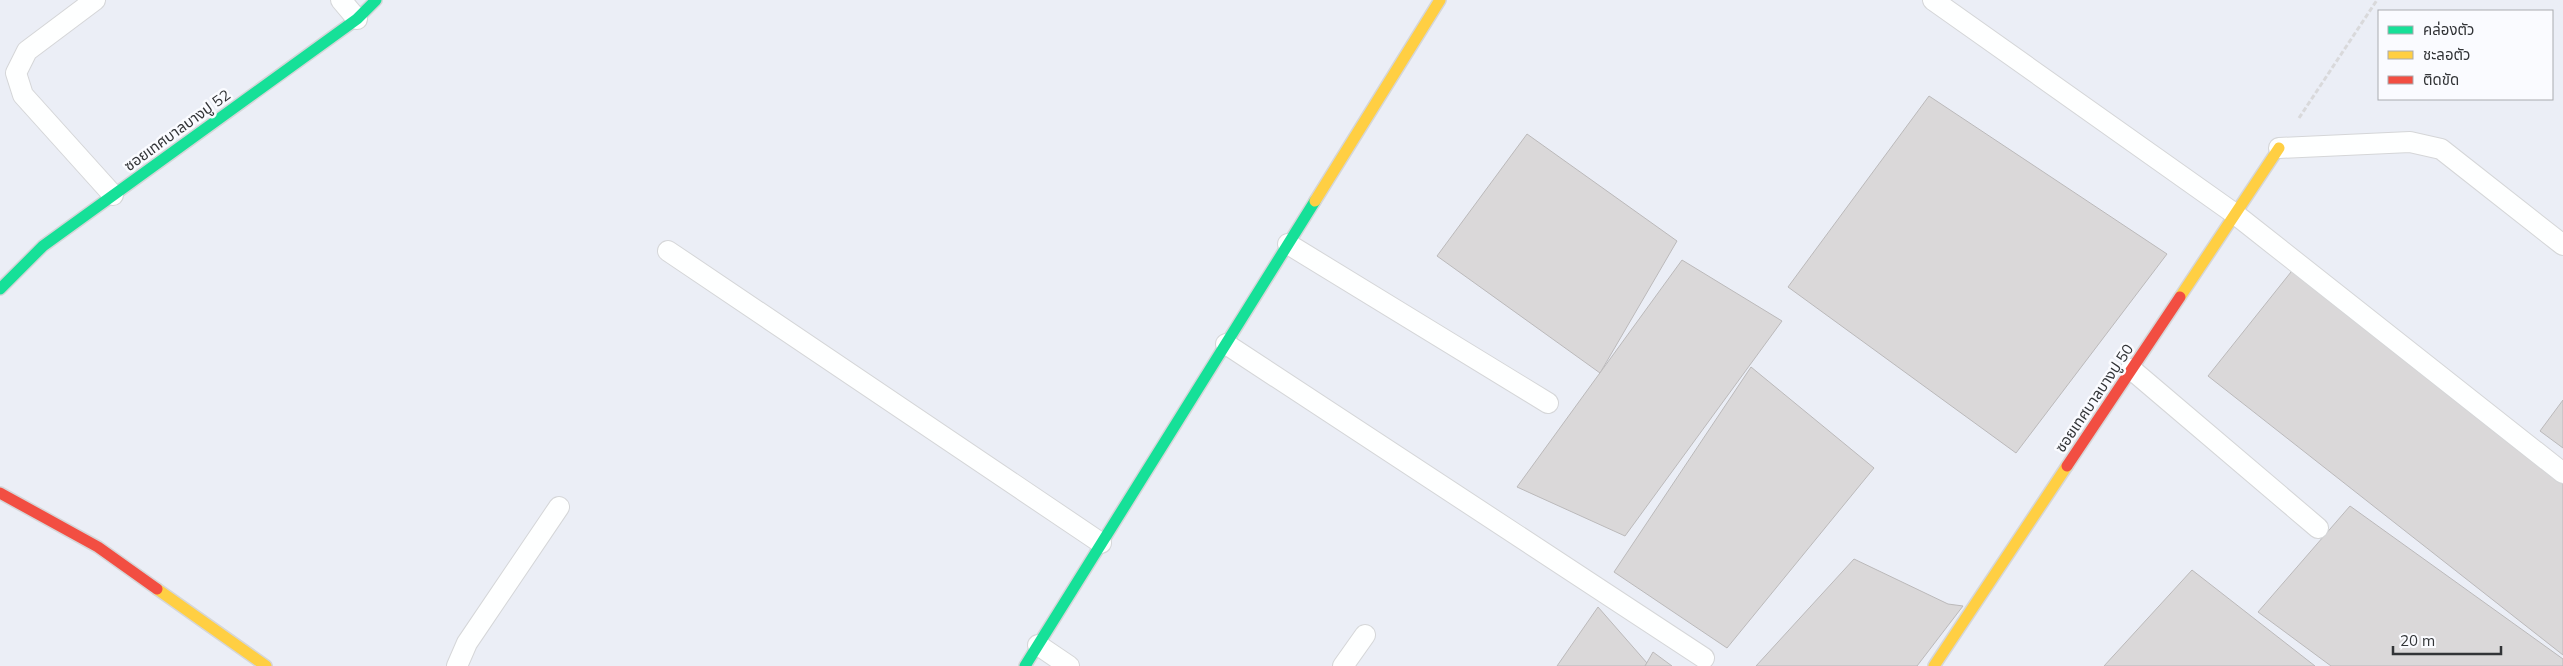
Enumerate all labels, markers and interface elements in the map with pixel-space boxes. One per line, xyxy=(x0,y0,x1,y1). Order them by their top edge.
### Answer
legend xyxy=(2378,10,2553,100)
text: คล่องตัว xyxy=(2423,20,2474,39)
text: ชะลอตัว xyxy=(2423,45,2470,64)
text: ติดขัด xyxy=(2423,70,2459,89)
street label: ซอยเทศบาลบางปู 52 xyxy=(120,85,234,175)
street label: ซอยเทศบาลบางปู 50 xyxy=(2051,340,2137,456)
scale bar xyxy=(2393,624,2500,656)
text: 20 m xyxy=(2400,631,2435,650)

